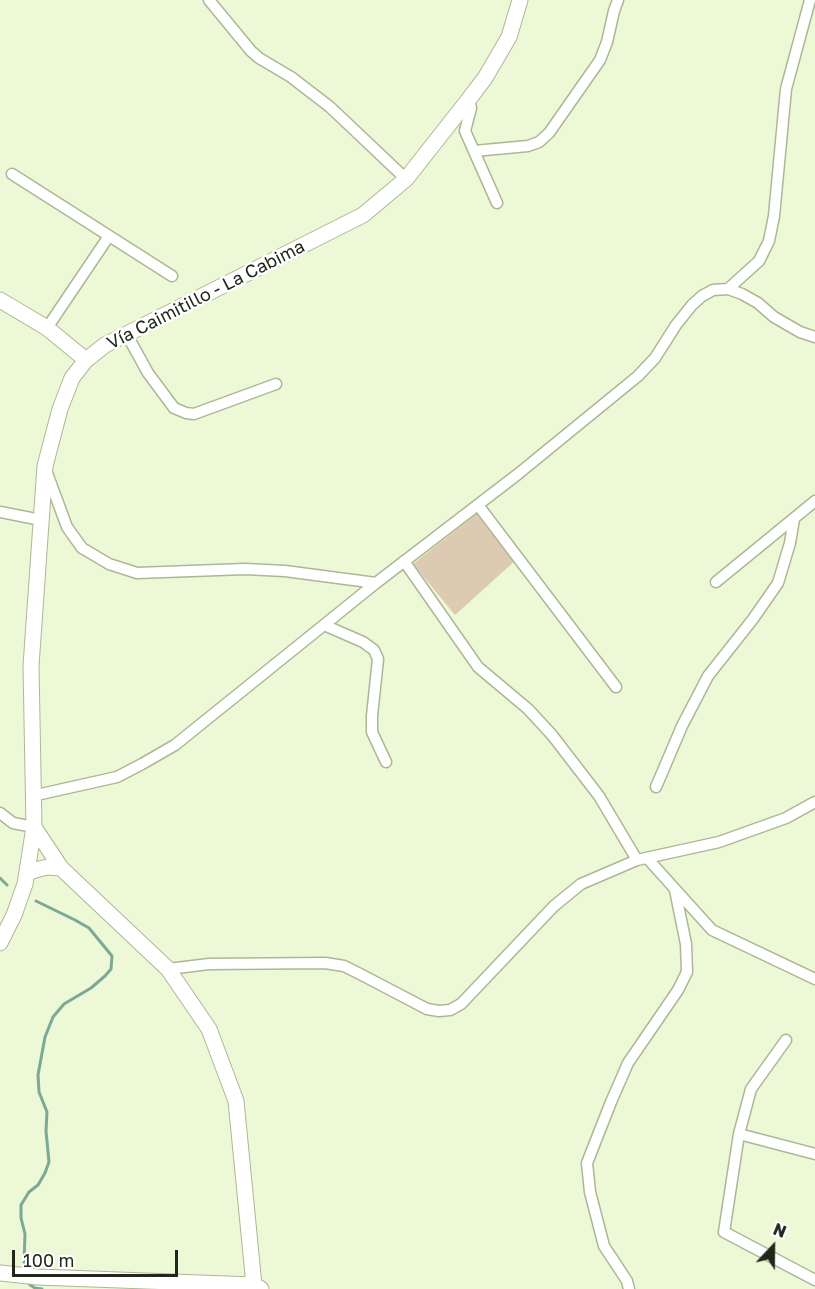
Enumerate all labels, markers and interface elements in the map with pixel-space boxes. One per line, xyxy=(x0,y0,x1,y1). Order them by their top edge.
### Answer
street label: Vía Caimitillo - La Cabima xyxy=(104,236,308,354)
north arrow xyxy=(743,1217,803,1277)
text: N xyxy=(770,1219,789,1242)
scale bar xyxy=(15,1238,182,1276)
text: 100 m xyxy=(23,1249,74,1271)

